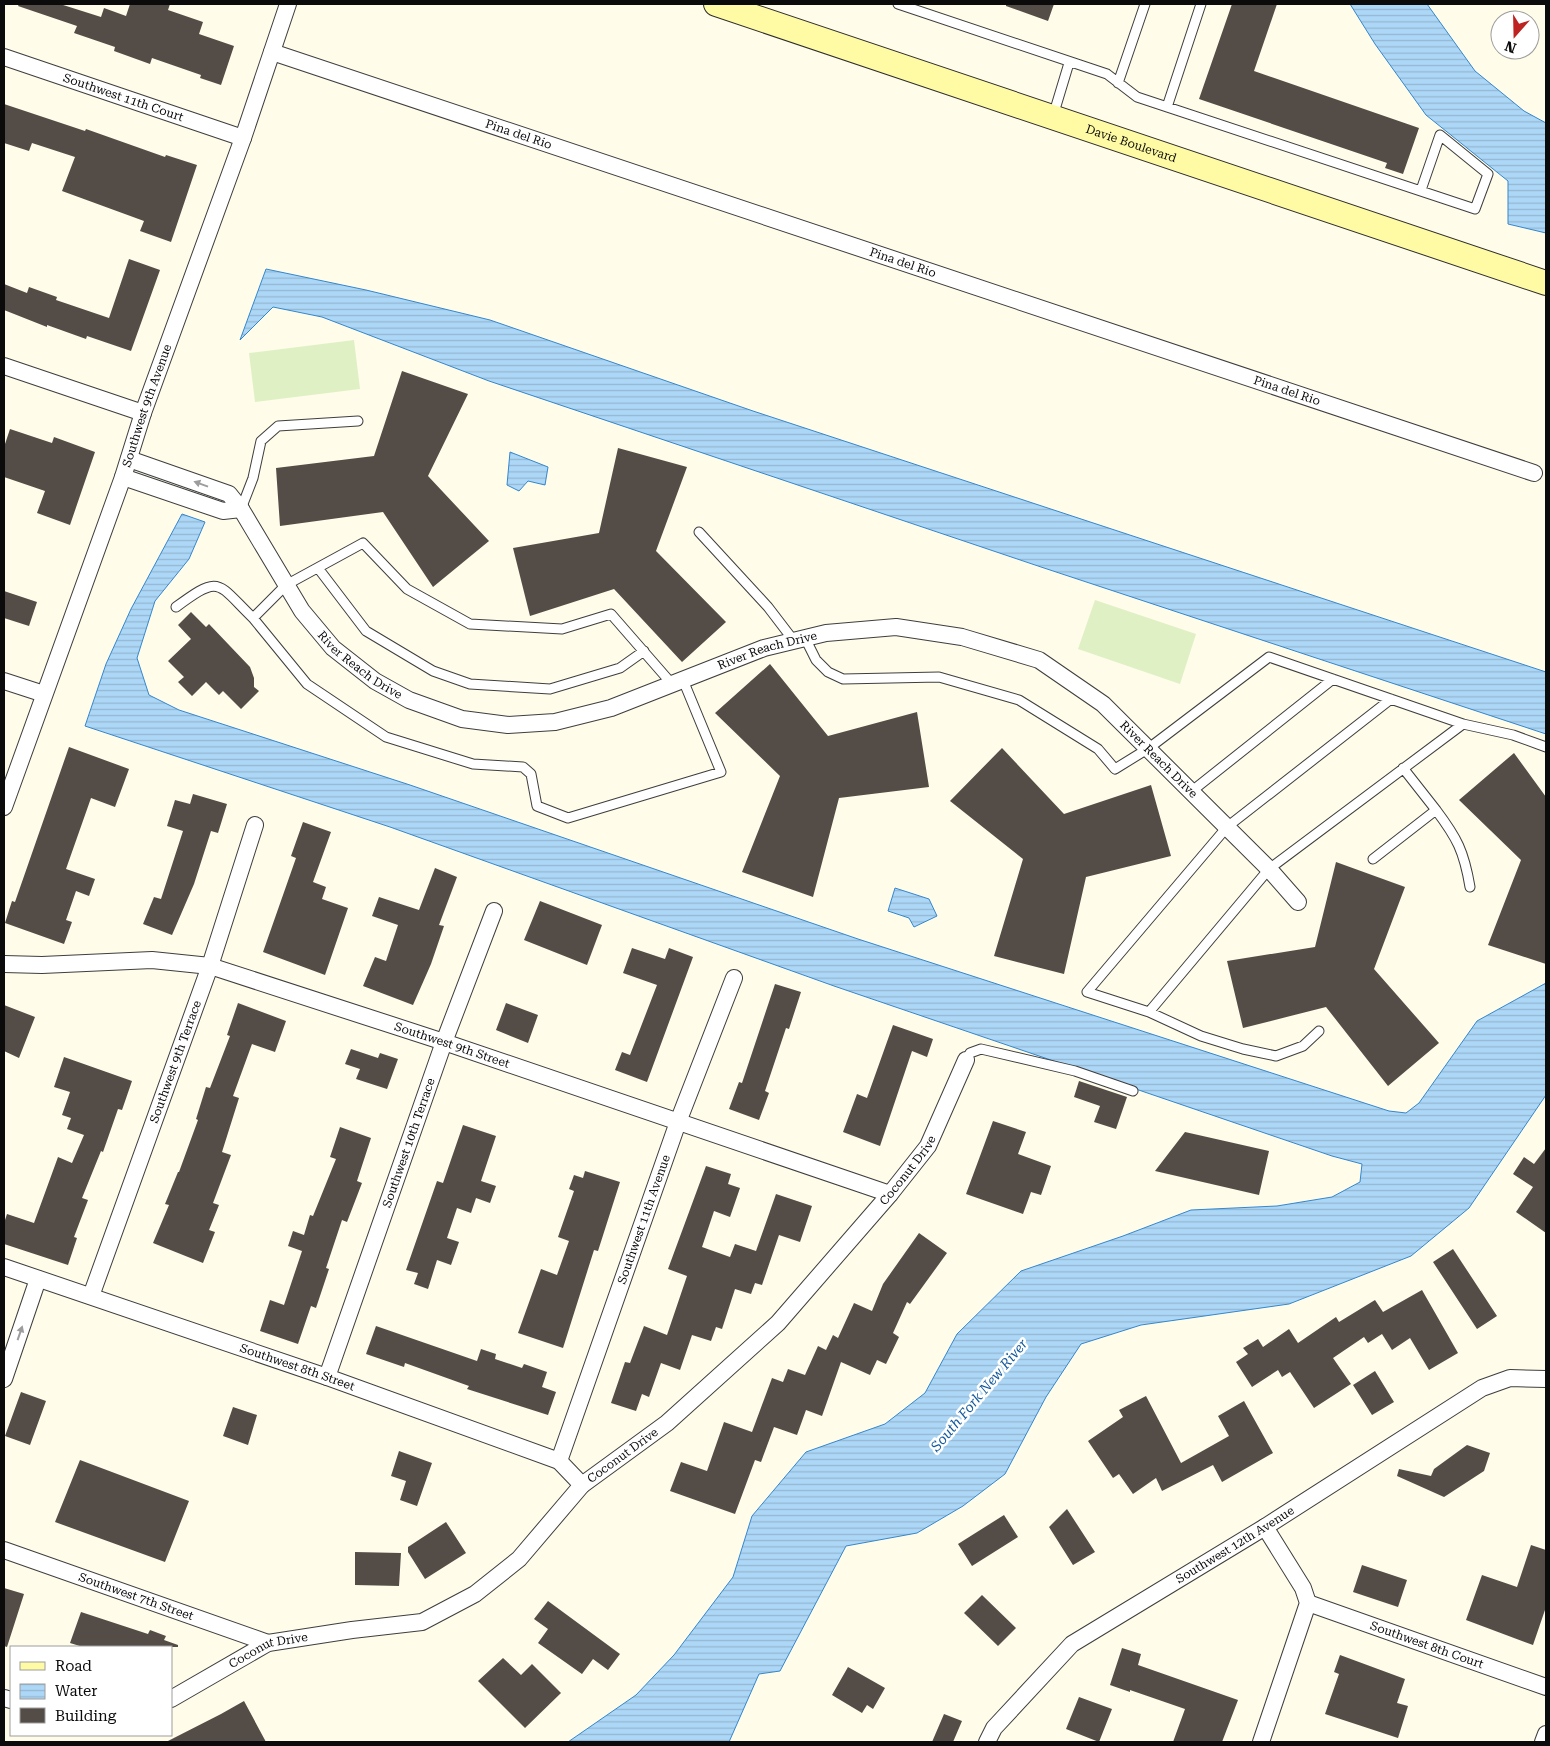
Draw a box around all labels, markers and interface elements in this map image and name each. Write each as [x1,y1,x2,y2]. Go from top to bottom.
north arrow [1490,10,1540,60]
text: N [1503,38,1518,57]
street label: Southwest 11th Court [61,71,186,124]
street label: Pina del Rio [484,117,554,152]
street label: Davie Boulevard [1084,122,1179,165]
street label: Pina del Rio [868,245,938,280]
street label: Southwest 9th Avenue [119,342,175,469]
street label: Pina del Rio [1252,373,1322,408]
one-way arrow [194,480,209,487]
street label: River Reach Drive [315,628,405,702]
street label: River Reach Drive [716,628,819,672]
street label: River Reach Drive [1117,718,1201,801]
street label: Southwest 9th Terrace [147,998,204,1125]
street label: Southwest 9th Street [393,1019,512,1071]
street label: Southwest 10th Terrace [380,1076,438,1209]
street label: Coconut Drive [877,1133,939,1208]
street label: Southwest 11th Avenue [615,1153,673,1286]
one-way arrow [16,1325,24,1340]
water label: South Fork New River [927,1336,1031,1455]
street label: Southwest 8th Street [238,1341,357,1394]
street label: Coconut Drive [584,1425,661,1486]
street label: Southwest 12th Avenue [1173,1503,1297,1586]
street label: Southwest 7th Street [77,1570,196,1623]
street label: Southwest 8th Court [1368,1618,1486,1672]
street label: Coconut Drive [226,1630,309,1671]
legend [10,1646,172,1736]
text: Road [55,1657,92,1675]
text: Water [55,1682,97,1700]
text: Building [55,1707,117,1725]

